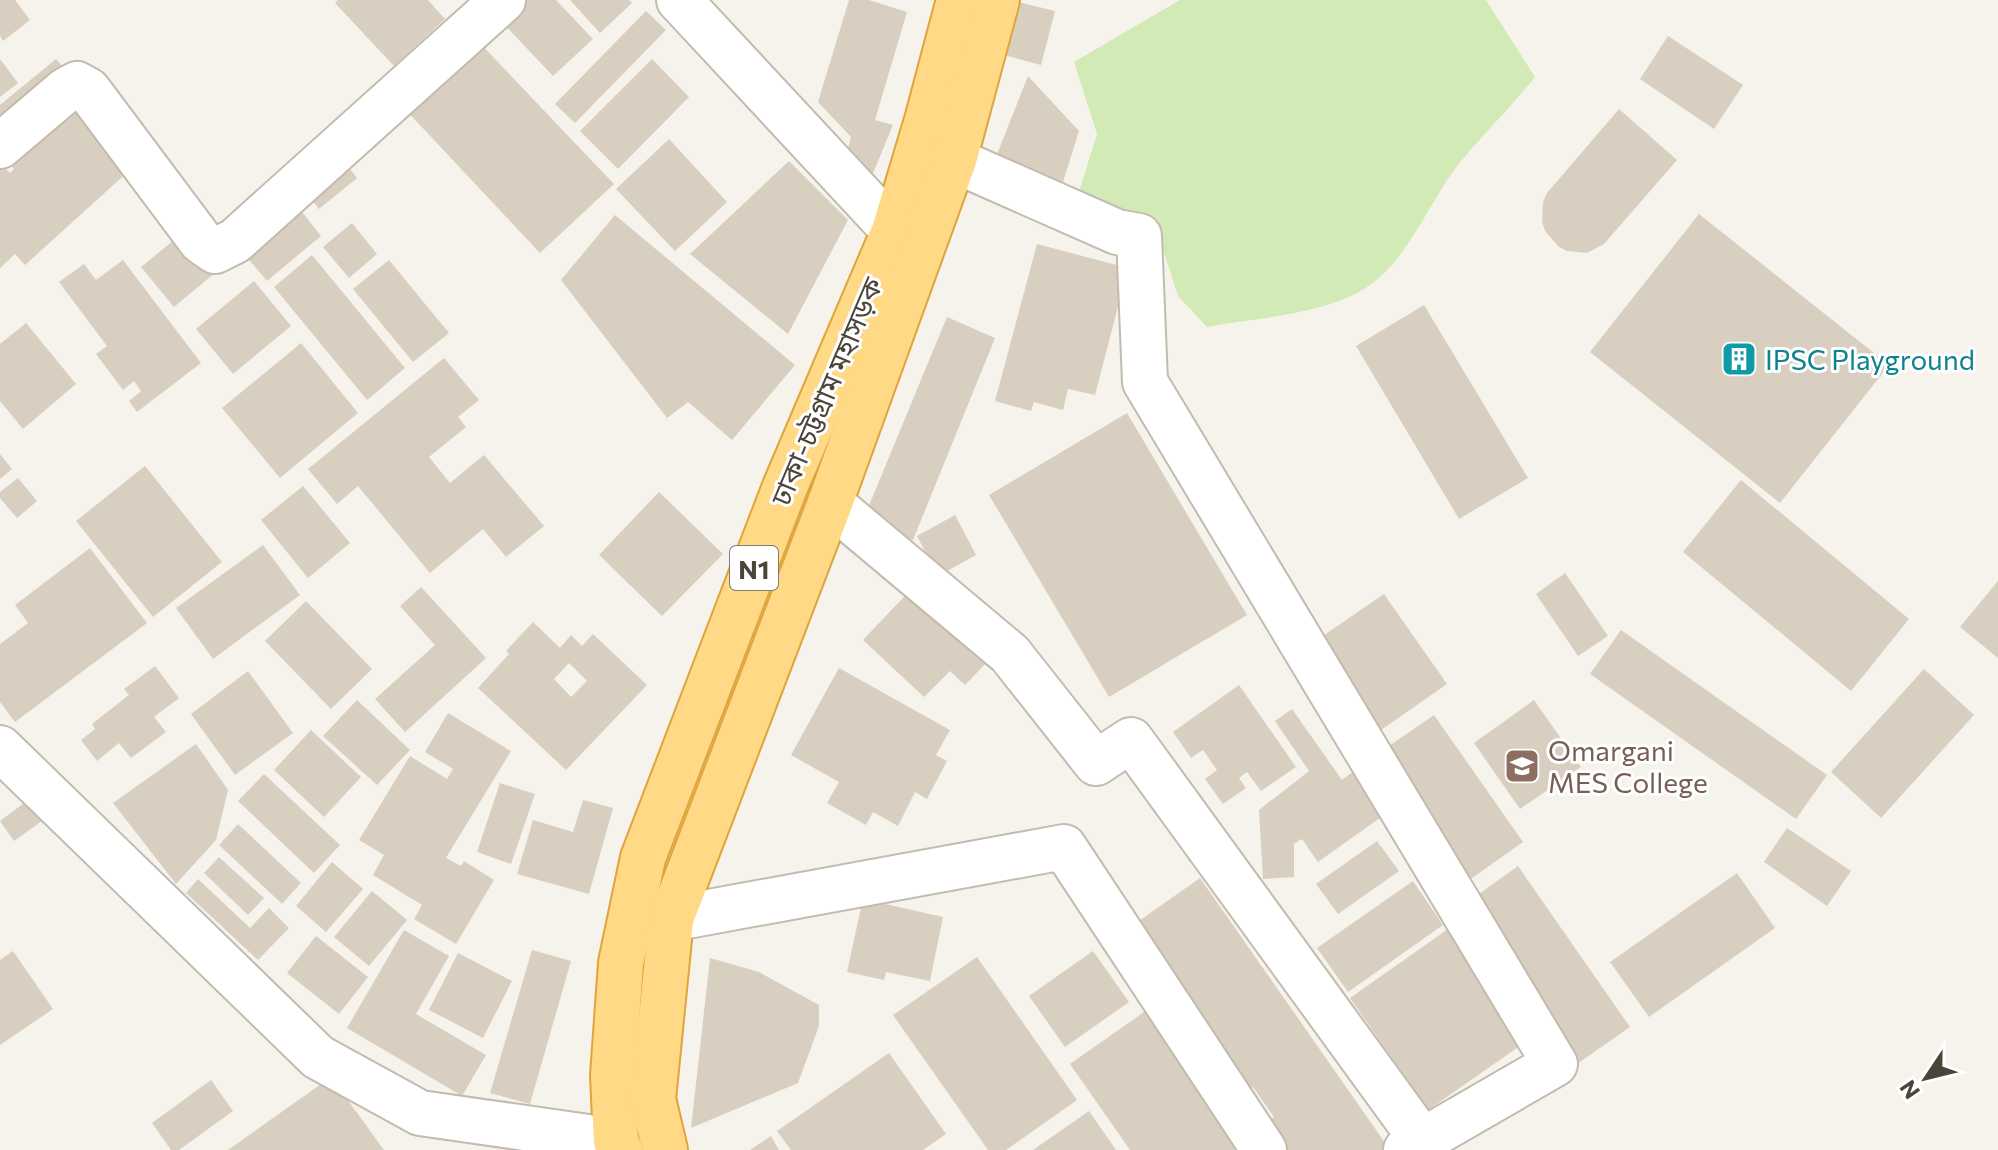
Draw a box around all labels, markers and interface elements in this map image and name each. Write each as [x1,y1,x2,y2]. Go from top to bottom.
street label: ঢাকা-চট্টগ্রাম মহাসড়ক [762,272,890,511]
building icon: IPSC Playground [1720,340,1758,378]
place label: IPSC Playground [1765,342,1975,376]
road number: N1 [730,546,778,590]
place label: Omargani MES College [1548,733,1708,799]
school or university icon: Omargani MES College [1503,747,1541,785]
north arrow [1886,1038,1966,1118]
text: N [1893,1075,1925,1104]

